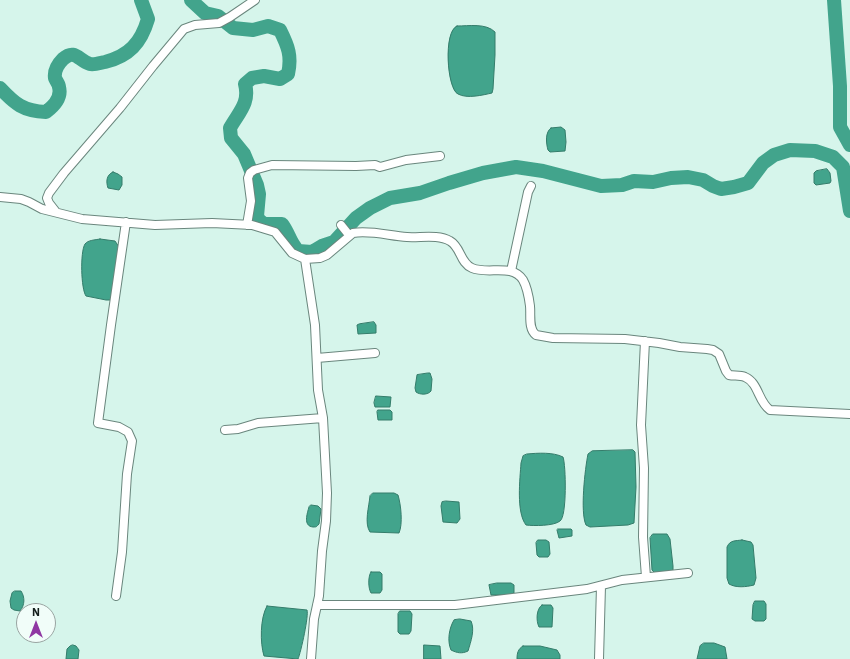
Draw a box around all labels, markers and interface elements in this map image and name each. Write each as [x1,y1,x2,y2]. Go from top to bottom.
north arrow [16,603,56,643]
text: N [32,605,40,619]

